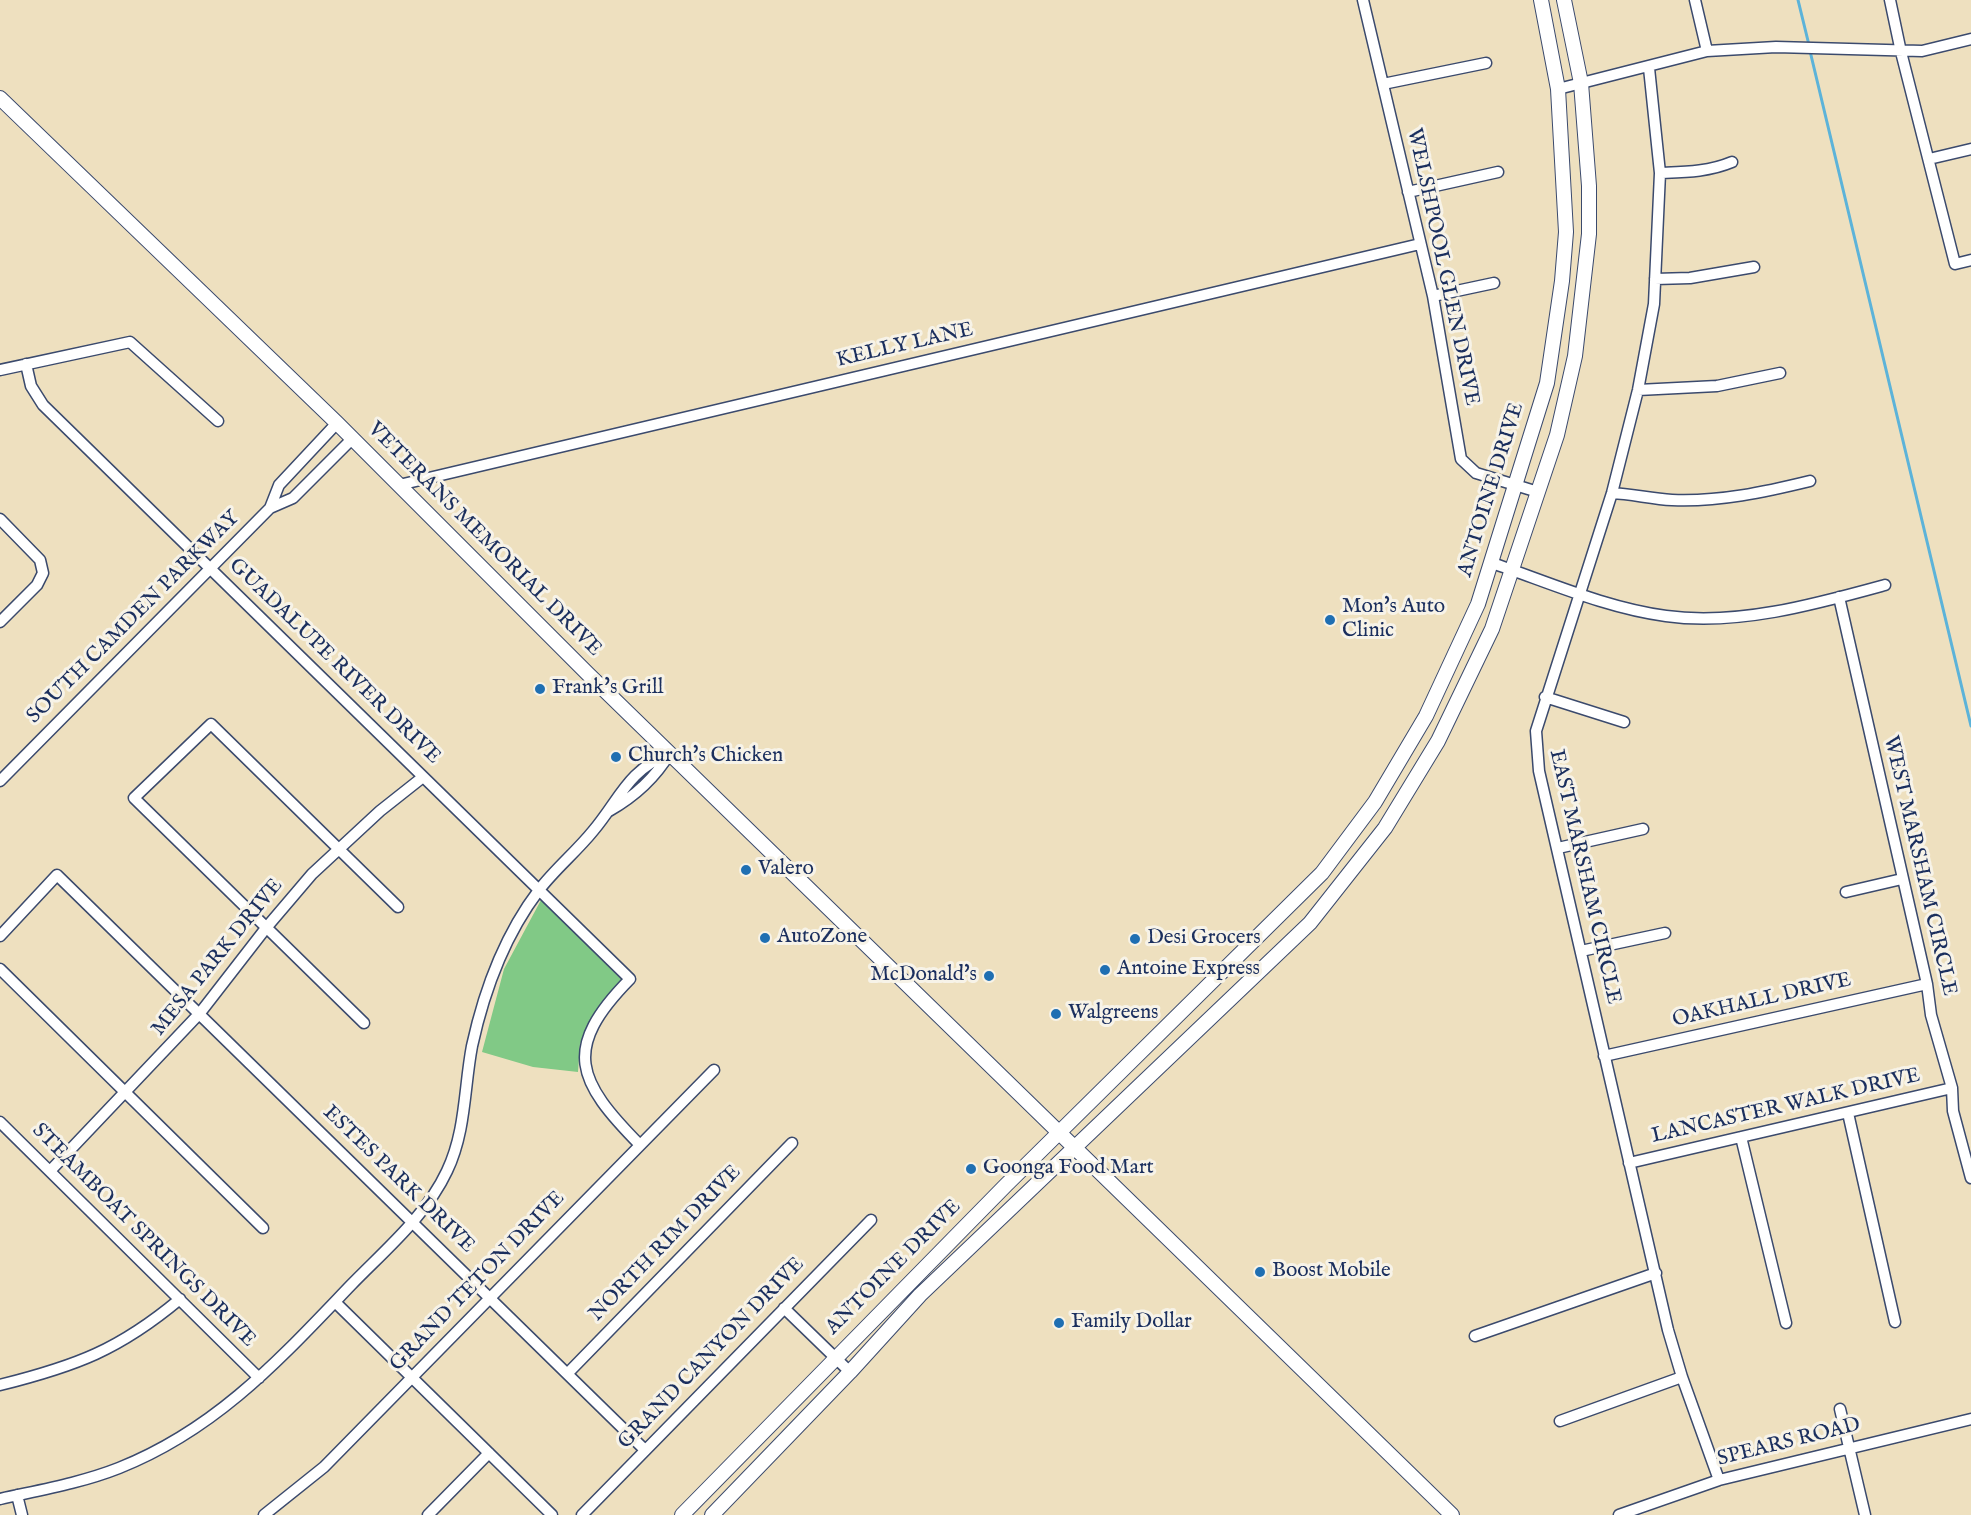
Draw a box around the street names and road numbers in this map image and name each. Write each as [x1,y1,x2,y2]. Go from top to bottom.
street label: WELSHPOOL GLEN DRIVE [1400,126,1484,408]
street label: KELLY LANE [834,318,976,374]
street label: ANTOINE DRIVE [1453,400,1531,580]
street label: VETERANS MEMORIAL DRIVE [362,418,606,662]
street label: SOUTH CAMDEN PARKWAY [22,506,246,730]
street label: GUADALUPE RIVER DRIVE [223,554,445,770]
street label: WEST MARSHAM CIRCLE [1877,733,1961,999]
street label: EAST MARSHAM CIRCLE [1542,747,1626,1007]
street label: MESA PARK DRIVE [147,874,289,1042]
street label: OAKHALL DRIVE [1670,968,1854,1034]
street label: LANCASTER WALK DRIVE [1649,1064,1923,1150]
street label: ESTES PARK DRIVE [317,1101,479,1259]
street label: STEAMBOAT SPRINGS DRIVE [26,1119,260,1353]
street label: NORTH RIM DRIVE [585,1161,747,1327]
street label: GRAND TETON DRIVE [385,1187,571,1377]
street label: ANTOINE DRIVE [821,1195,967,1341]
street label: GRAND CANYON DRIVE [614,1253,810,1455]
street label: SPEARS ROAD [1715,1413,1863,1473]

